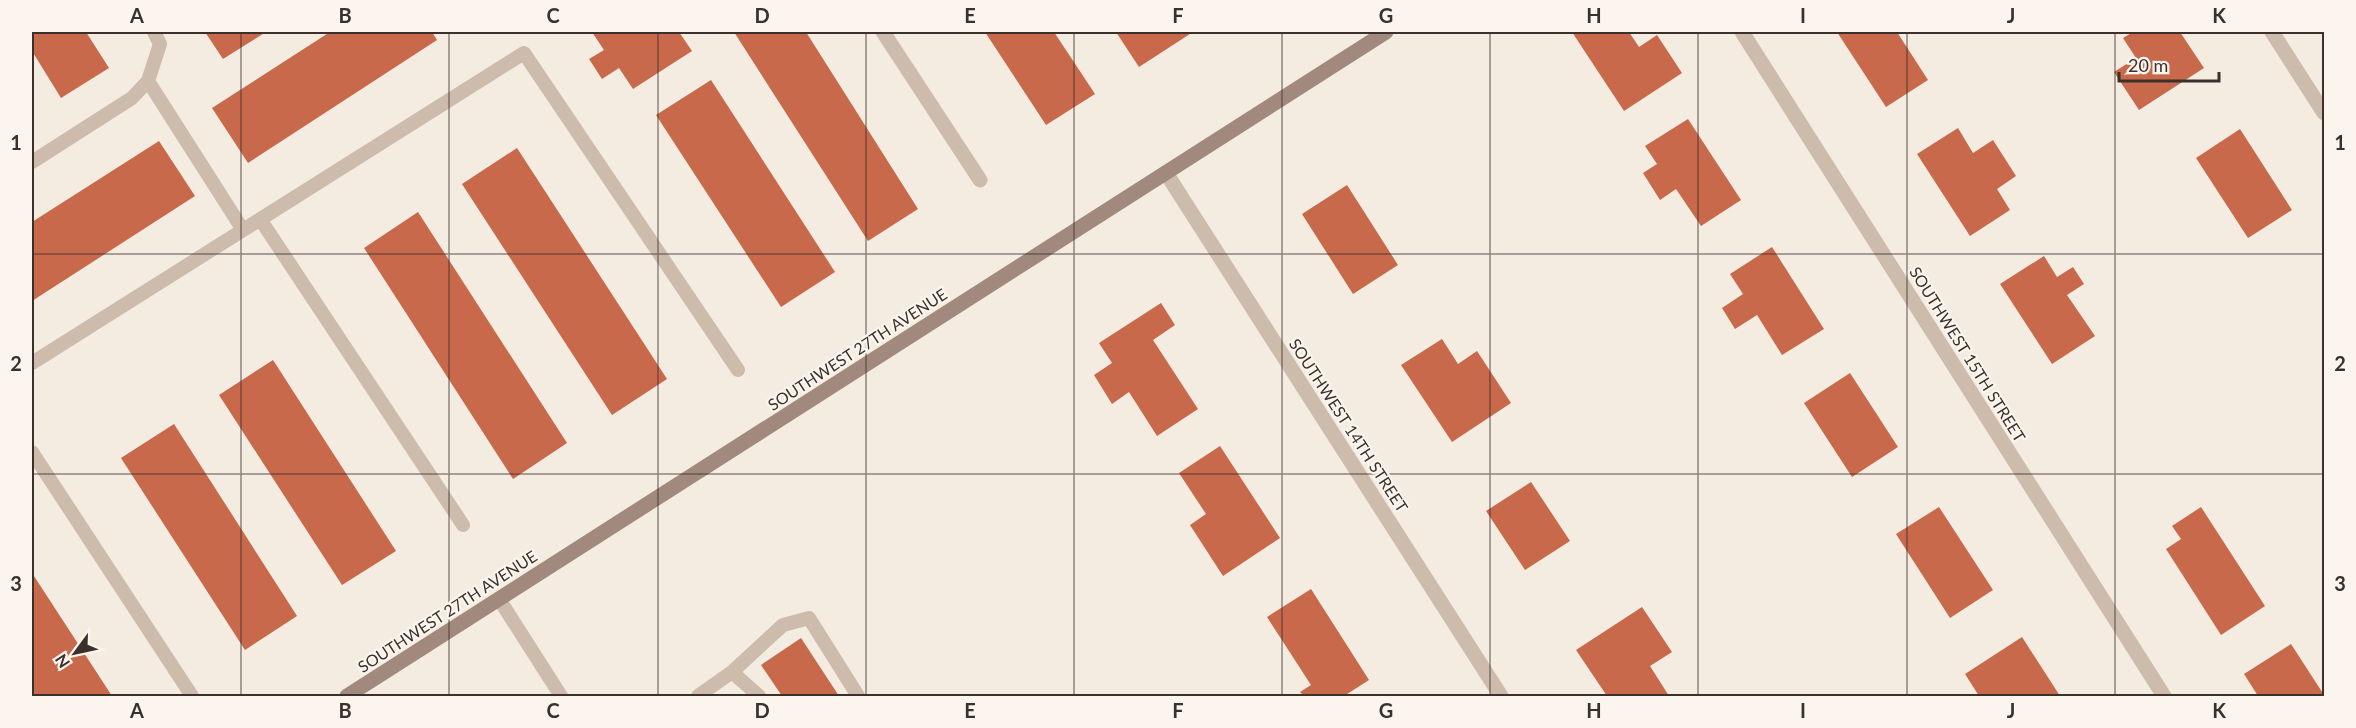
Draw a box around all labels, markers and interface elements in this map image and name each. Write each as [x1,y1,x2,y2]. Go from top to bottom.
text: A [129,3,144,27]
text: B [338,3,352,27]
text: C [546,3,560,27]
text: D [754,3,770,27]
text: E [964,3,976,27]
text: F [1172,3,1184,27]
text: G [1379,3,1393,27]
text: H [1586,3,1602,27]
text: I [1800,3,1806,27]
text: J [2007,3,2015,27]
text: K [2212,3,2226,27]
scale bar [2119,45,2220,83]
text: 20 m [2128,54,2168,76]
text: 1 [10,130,22,154]
text: 1 [2334,130,2346,154]
street label: SOUTHWEST 15TH STREET [1906,263,2030,446]
street label: SOUTHWEST 27TH AVENUE [764,284,950,414]
street label: SOUTHWEST 14TH STREET [1286,335,1413,516]
text: 2 [10,351,22,375]
text: 2 [2334,351,2346,375]
street label: SOUTHWEST 27TH AVENUE [354,546,540,676]
text: 3 [10,571,22,595]
text: 3 [2334,571,2346,595]
north arrow [45,623,105,683]
text: N [51,651,73,672]
text: A [129,698,144,722]
text: B [338,698,352,722]
text: C [546,698,560,722]
text: D [754,698,770,722]
text: E [964,698,976,722]
text: F [1172,698,1184,722]
text: G [1379,698,1393,722]
text: H [1586,698,1602,722]
text: I [1800,698,1806,722]
text: J [2007,698,2015,722]
text: K [2212,698,2226,722]

